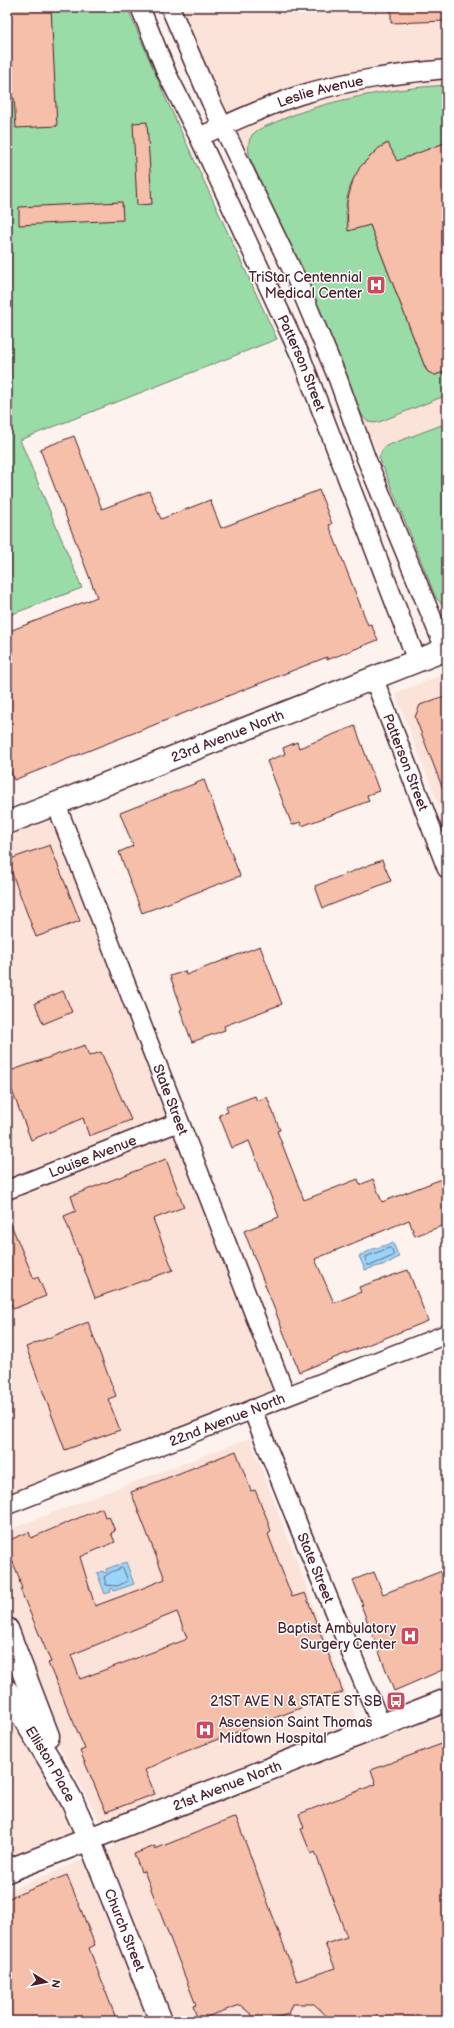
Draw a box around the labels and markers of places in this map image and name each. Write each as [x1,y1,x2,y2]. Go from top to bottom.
place label: TriStar Centennial Medical Center [248,269,363,302]
hospital icon: TriStar Centennial Medical Center [365,274,387,296]
place label: Baptist Ambulatory Surgery Center [277,1620,397,1653]
hospital icon: Baptist Ambulatory Surgery Center [399,1625,421,1647]
bus stop icon: 21ST AVE N & STATE ST SB [385,1690,407,1712]
place label: 21ST AVE N & STATE ST SB [210,1693,382,1710]
place label: Ascension Saint Thomas Midtown Hospital [219,1714,373,1747]
hospital icon: Ascension Saint Thomas Midtown Hospital [194,1719,216,1741]

